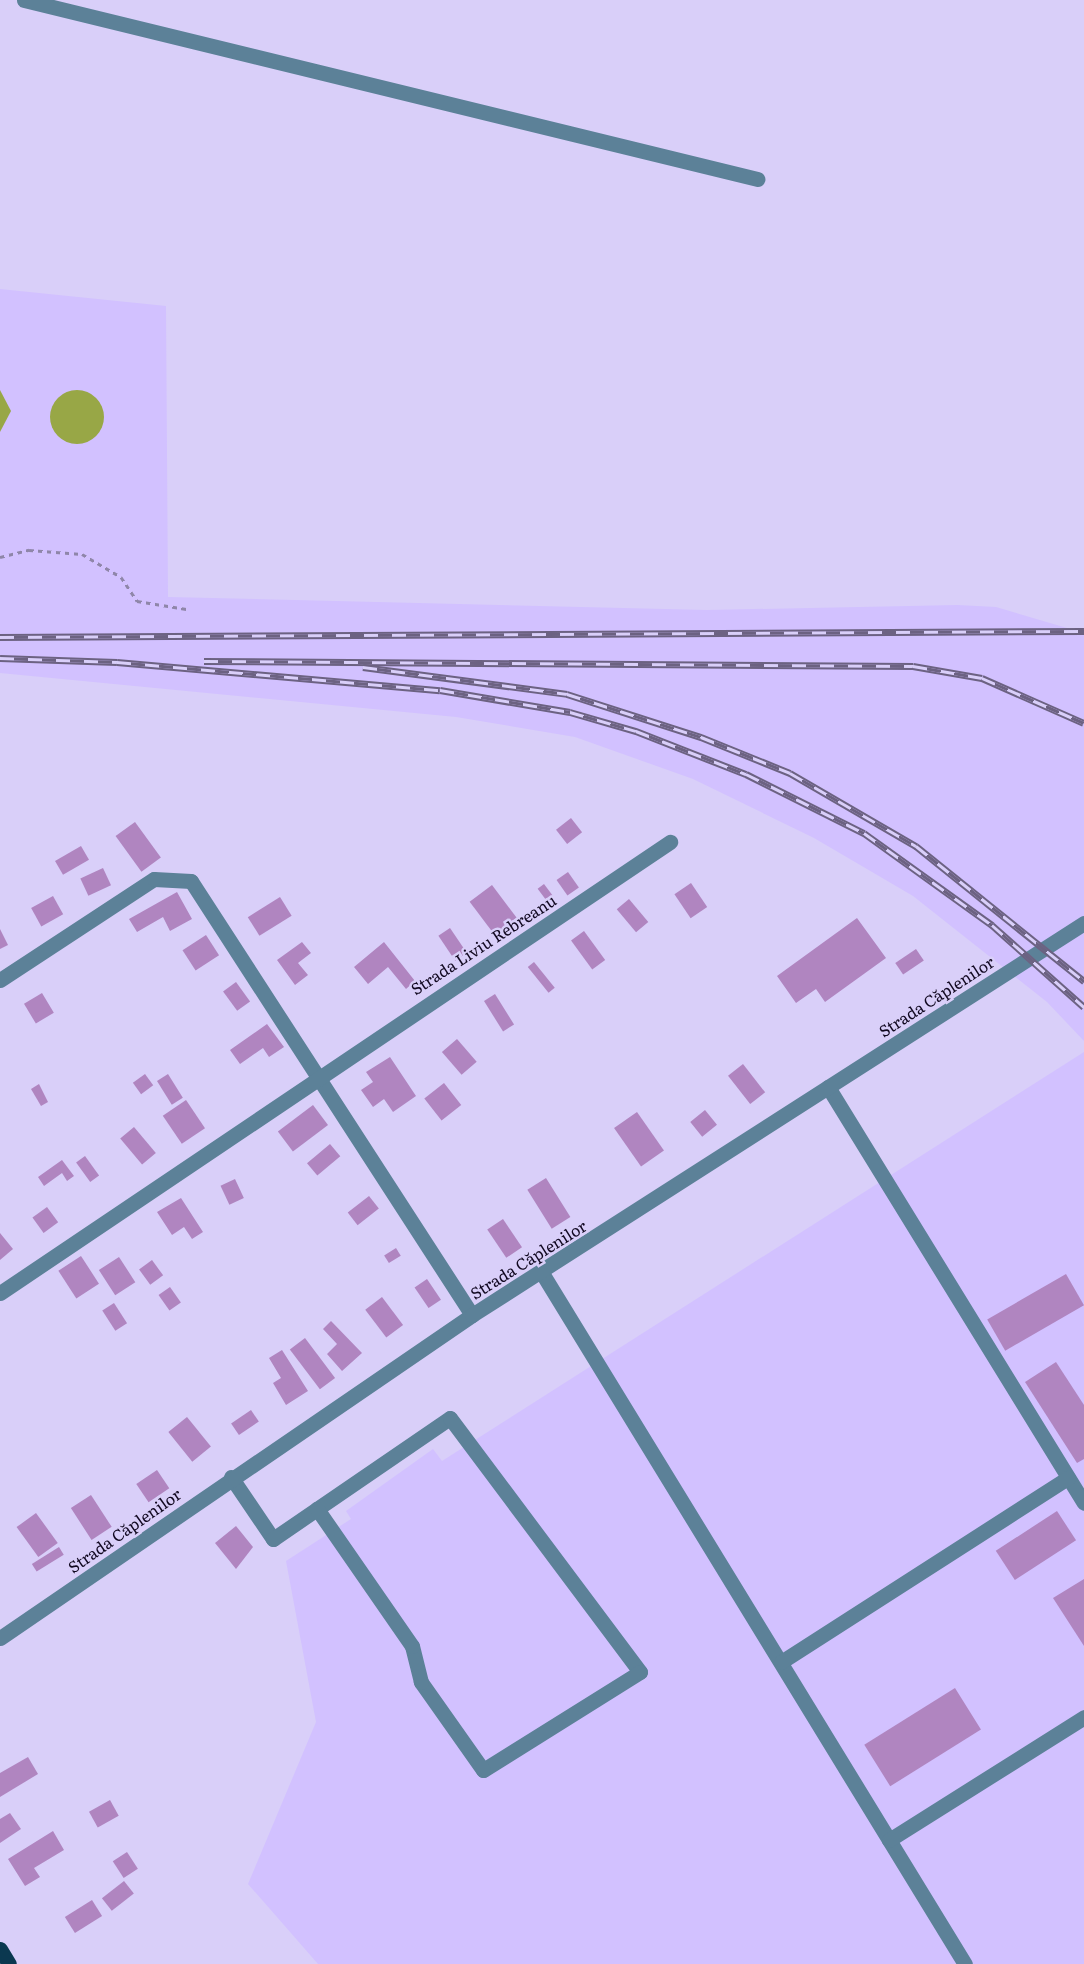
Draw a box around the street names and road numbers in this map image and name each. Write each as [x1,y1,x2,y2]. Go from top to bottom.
street label: Strada Liviu Rebreanu [407,890,559,998]
street label: Strada Căplenilor [875,952,997,1040]
street label: Strada Căplenilor [466,1215,590,1303]
street label: Strada Căplenilor [64,1484,184,1576]

